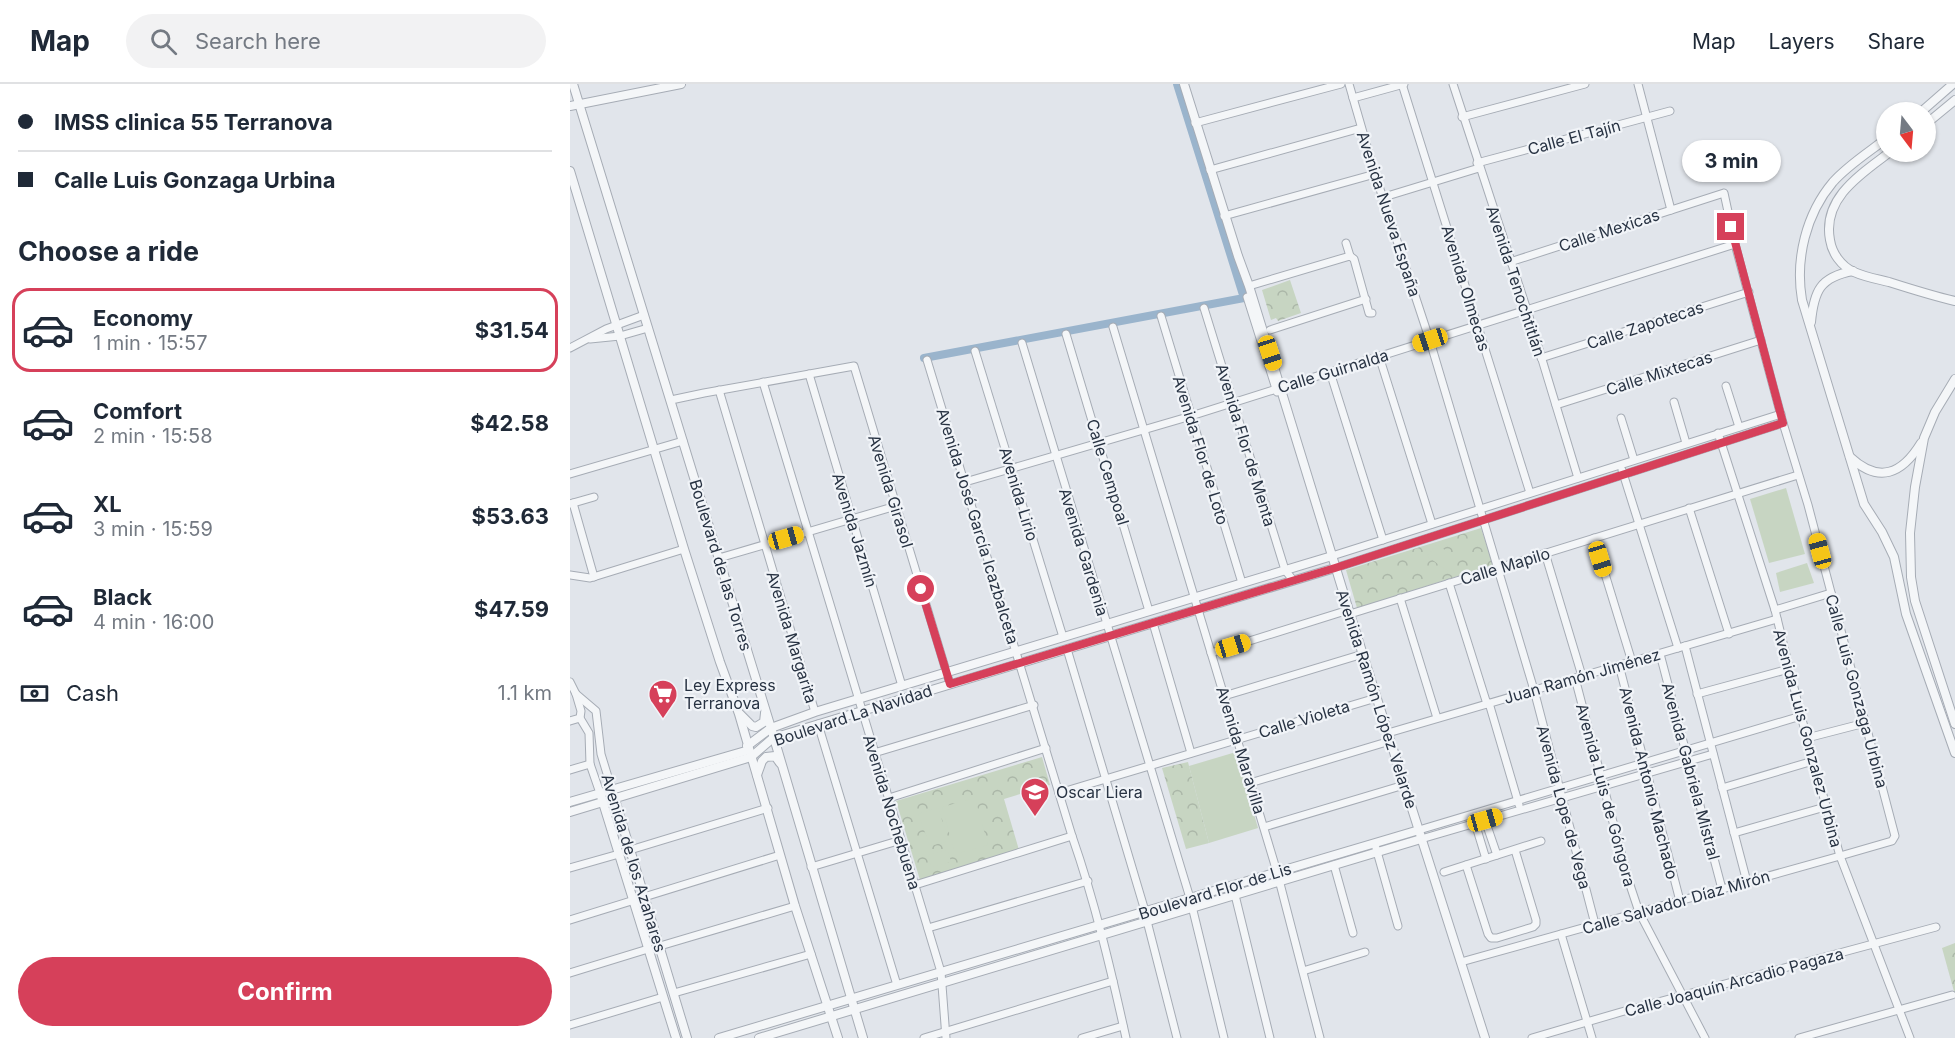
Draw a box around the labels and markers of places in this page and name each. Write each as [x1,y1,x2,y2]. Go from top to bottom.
place label: Ley Express Terranova [684,675,776,713]
supermarket icon: Ley Express Terranova [647,678,679,720]
school or university icon: Oscar Liera [1019,776,1051,818]
place label: Oscar Liera [1056,782,1143,802]

